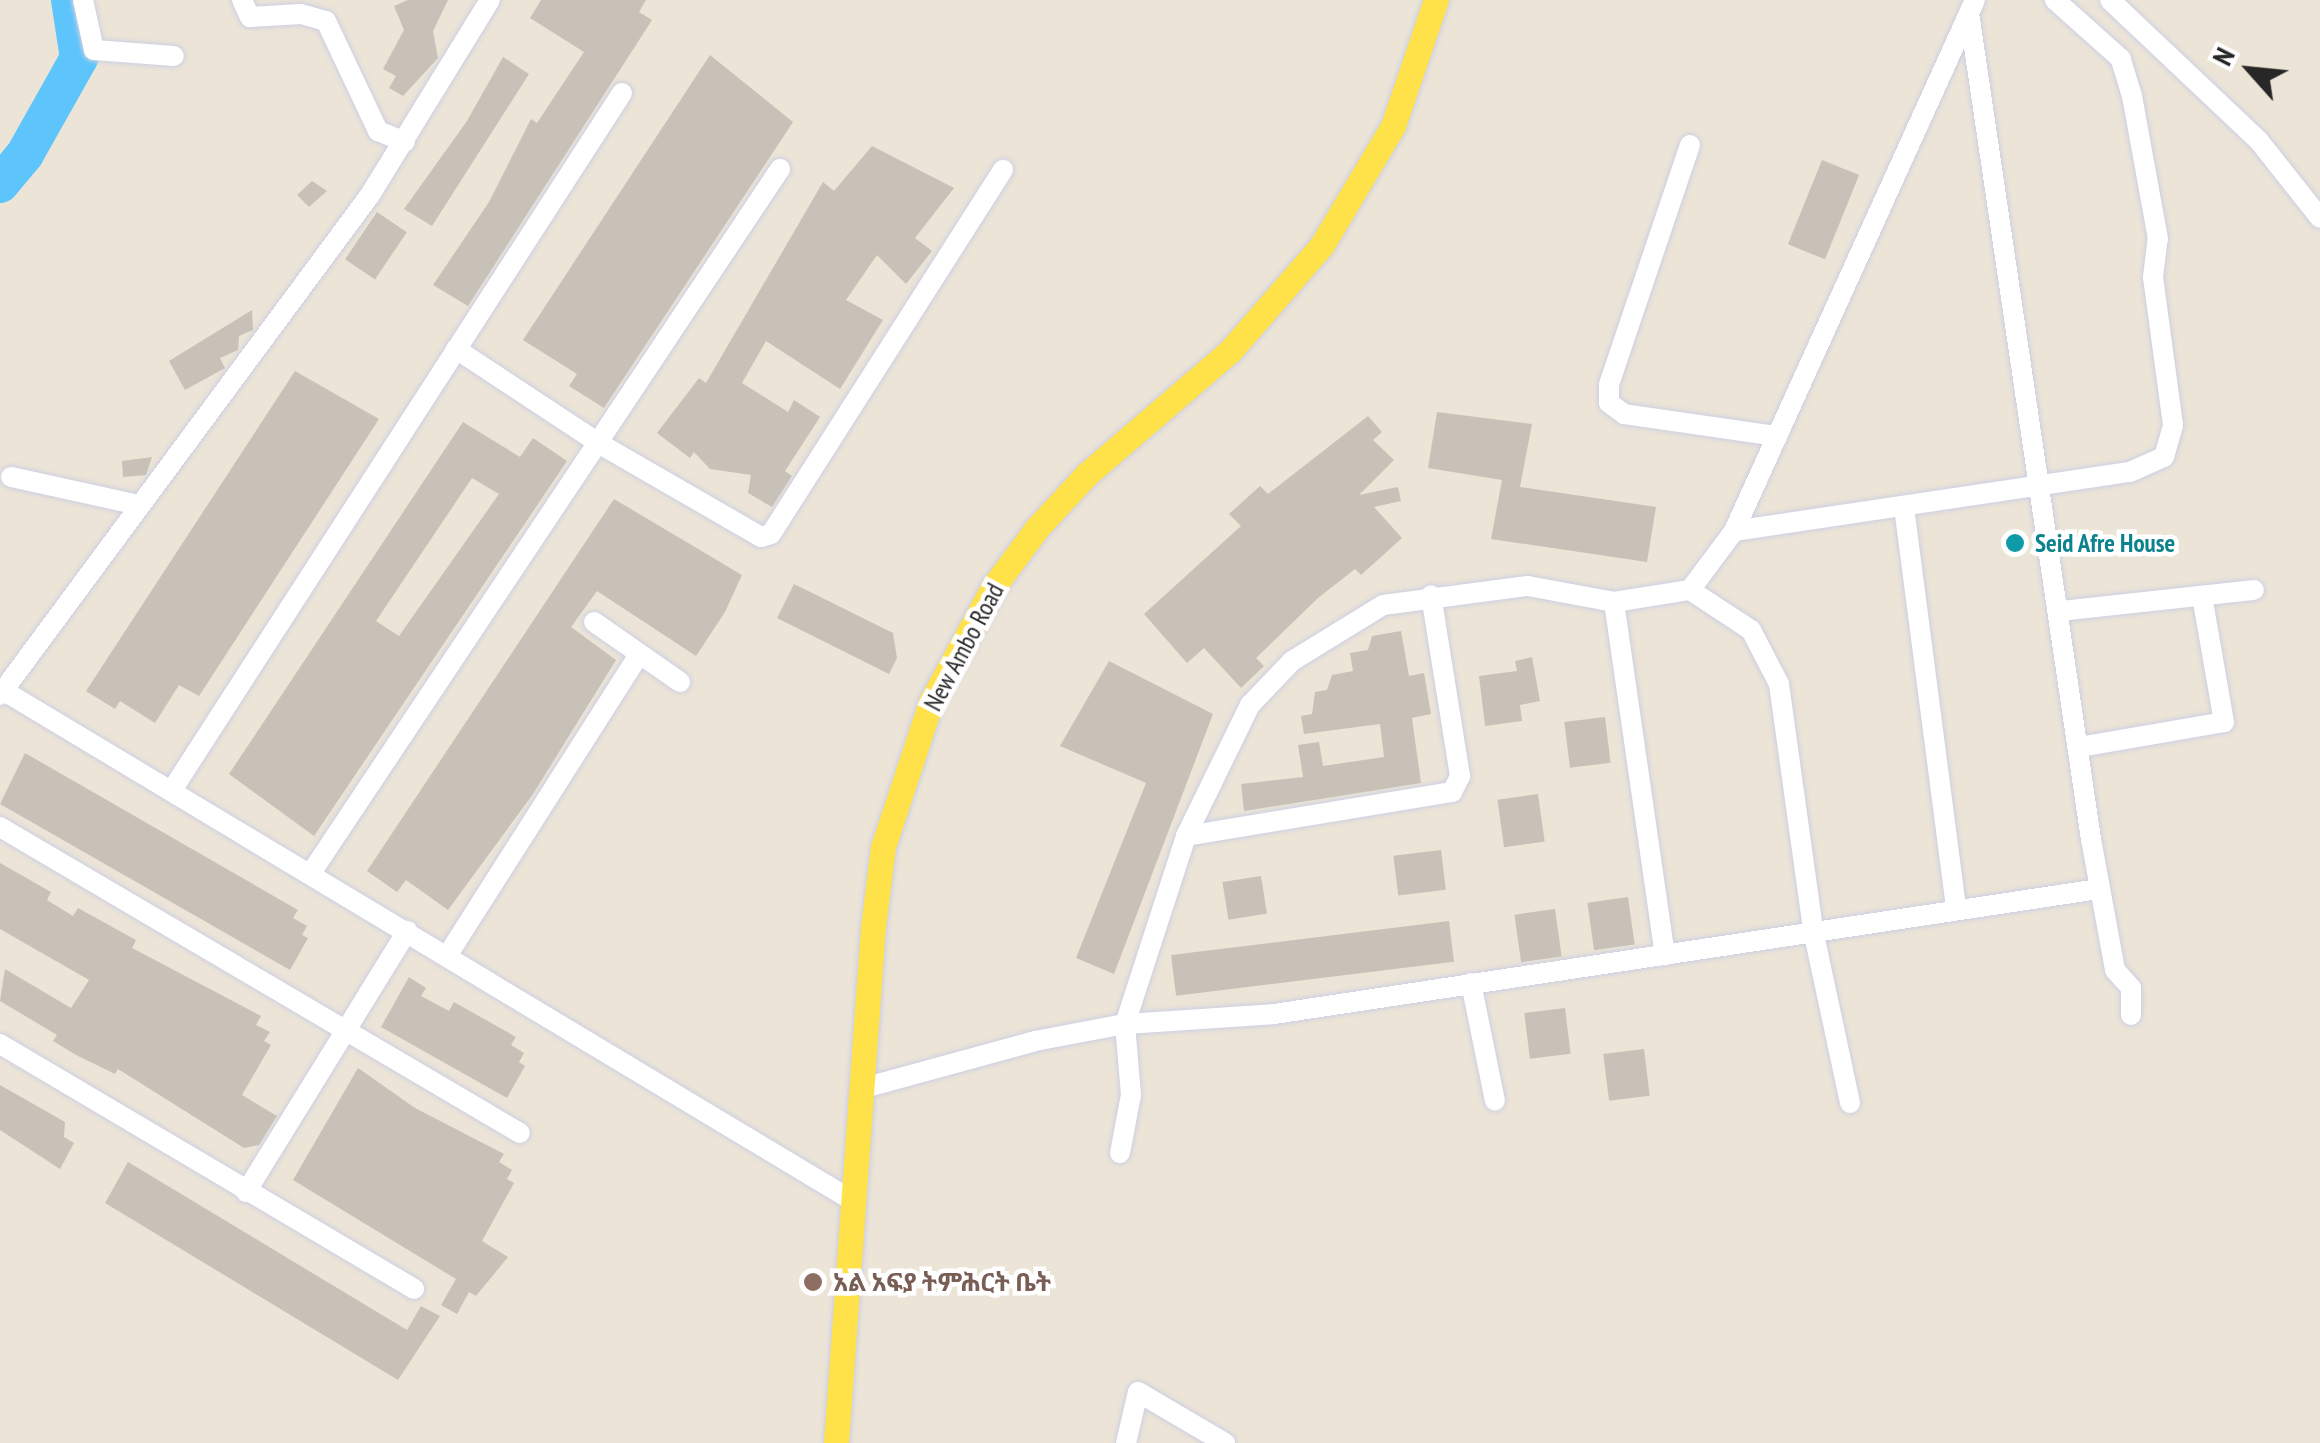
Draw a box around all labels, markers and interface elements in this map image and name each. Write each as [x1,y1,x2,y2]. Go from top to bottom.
north arrow [2200,20,2300,120]
text: N [2203,41,2243,71]
place label: Seid Afre House [2035,528,2176,558]
marker: Seid Afre House [2004,532,2026,554]
street label: New Ambo Road [918,578,1010,716]
place label: አል አፍያ ትምሕርት ቤት [833,1267,1051,1297]
marker: አል አፍያ ትምሕርት ቤት [802,1271,824,1293]

